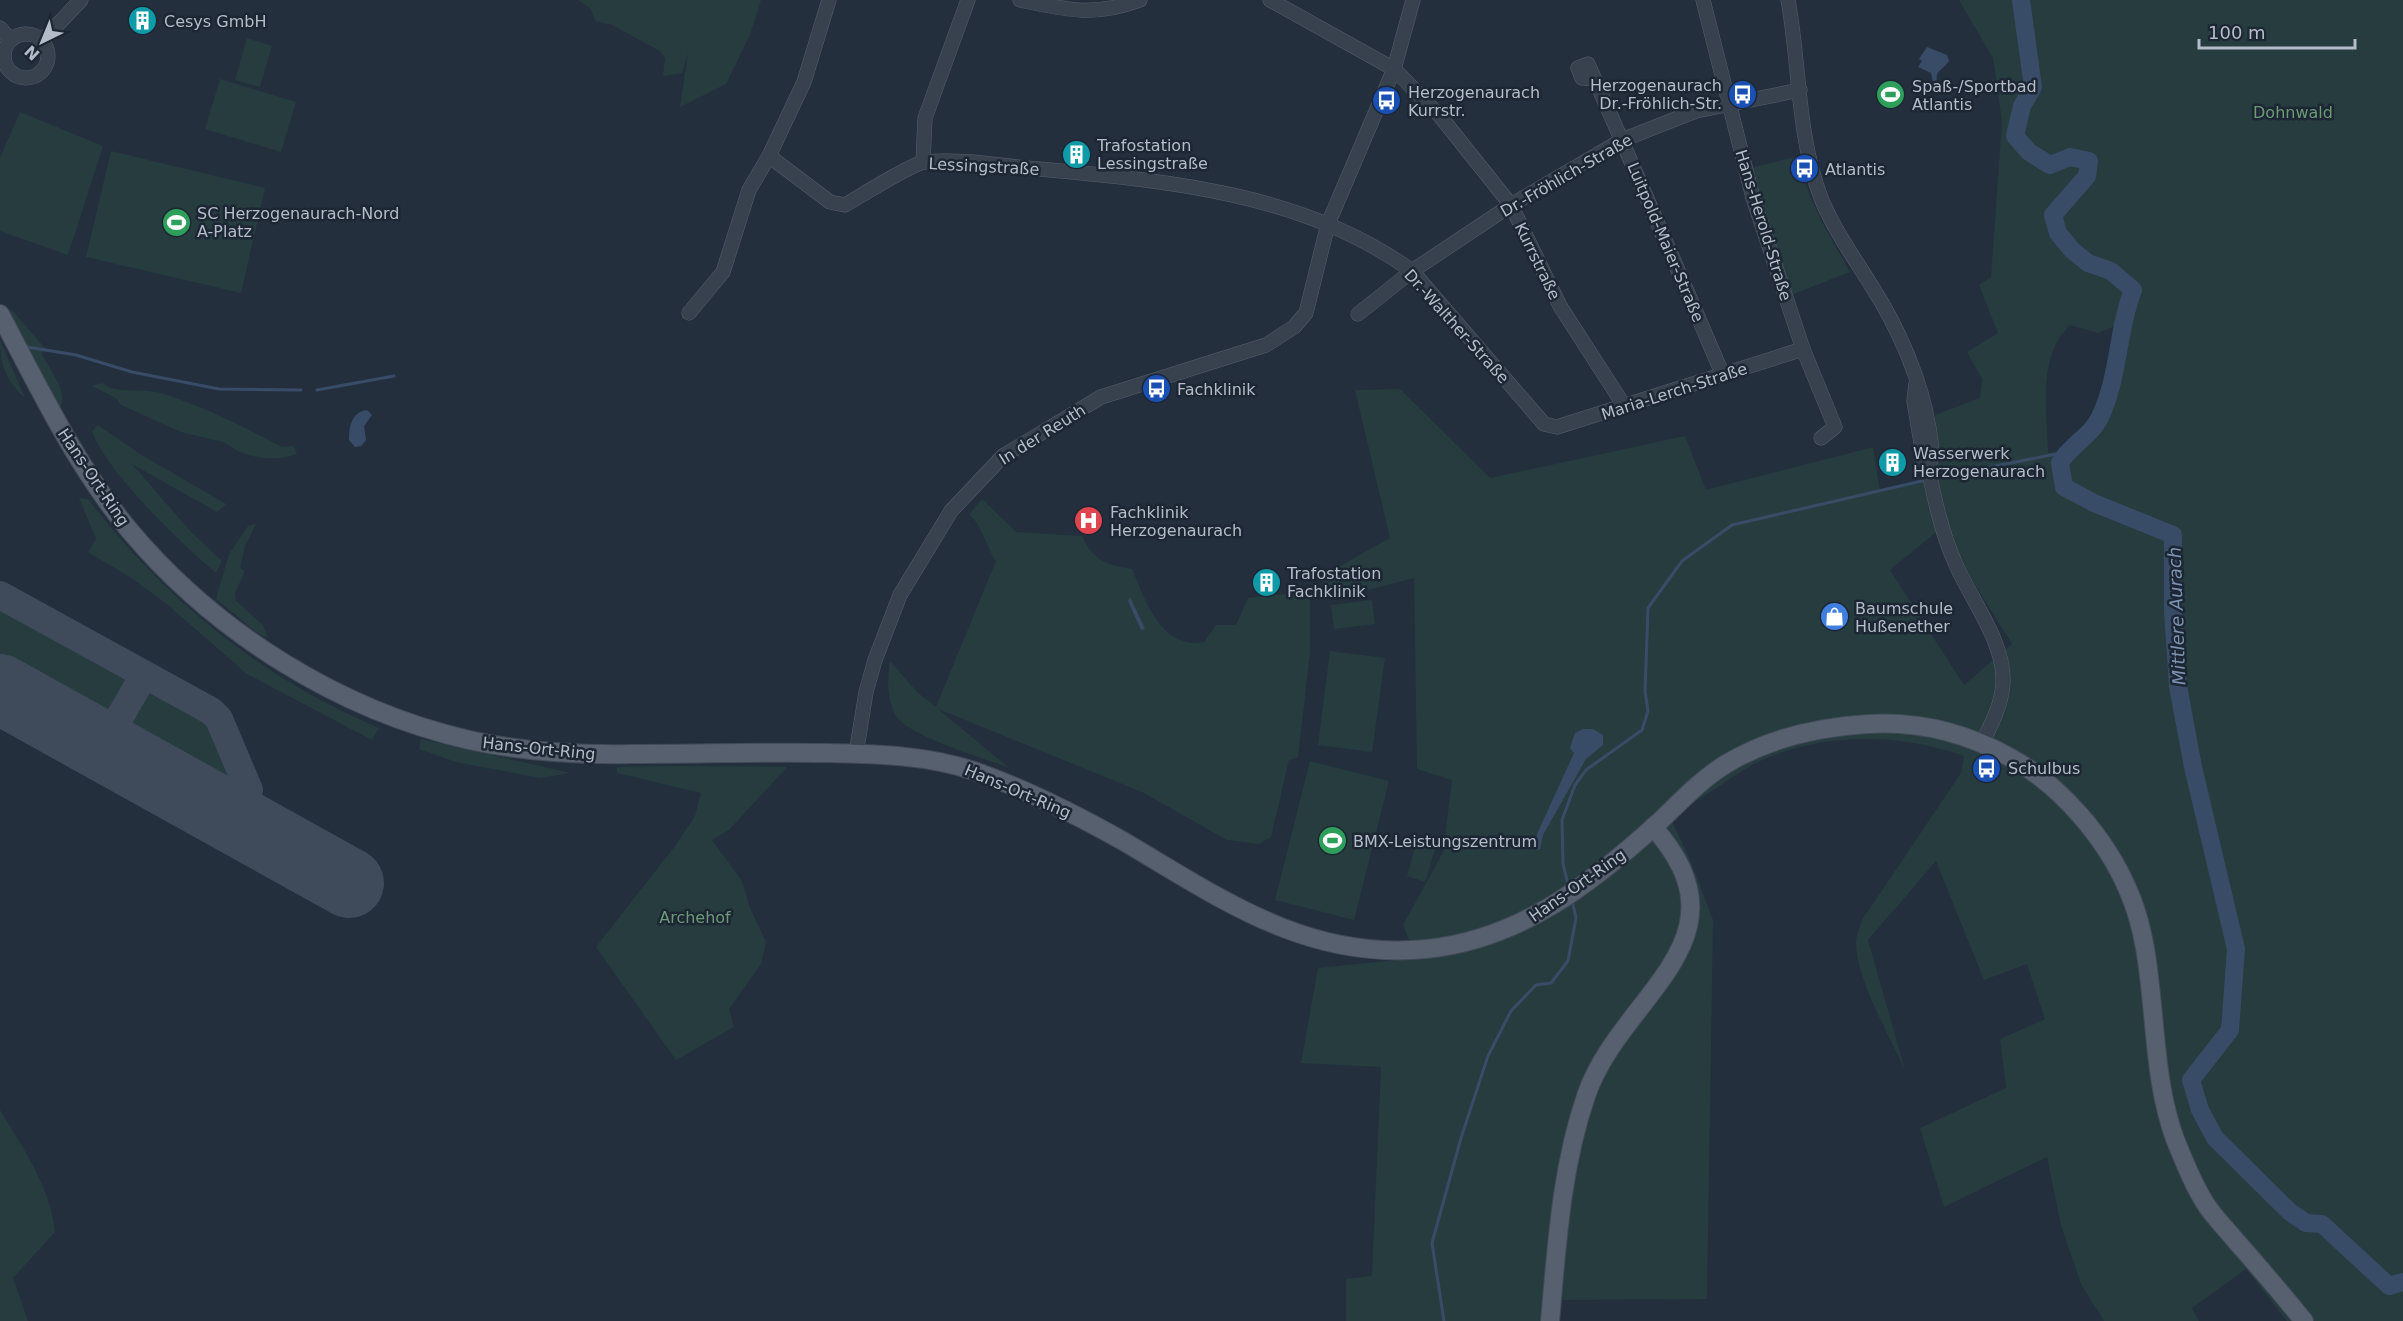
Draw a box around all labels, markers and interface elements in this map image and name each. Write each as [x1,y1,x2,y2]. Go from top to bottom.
building icon: Cesys GmbH [127,5,159,37]
north arrow [12,12,72,72]
place label: Cesys GmbH [164,12,266,31]
scale bar [2199,12,2355,50]
text: 100 m [2208,22,2266,43]
text: N [21,41,43,64]
place label: Herzogenaurach Dr.-Fröhlich-Str. [1590,76,1722,113]
place label: Spaß-/Sportbad Atlantis [1912,77,2037,114]
bus stop icon: Herzogenaurach Dr.-Fröhlich-Str. [1727,78,1759,110]
sports icon: Spaß-/Sportbad Atlantis [1875,79,1907,111]
place label: Herzogenaurach Kurrstr. [1408,83,1540,120]
bus stop icon: Herzogenaurach Kurrstr. [1371,85,1403,117]
park label: Dohnwald [2253,103,2333,122]
street label: Dr.-Fröhlich-Straße [1497,130,1635,221]
place label: Trafostation Lessingstraße [1096,136,1208,173]
building icon: Trafostation Lessingstraße [1060,138,1092,170]
street label: Hans-Herold-Straße [1731,147,1796,303]
bus stop icon: Atlantis [1788,153,1820,185]
street label: Lessingstraße [928,154,1040,179]
street label: Luitpold-Maier-Straße [1623,159,1708,325]
place label: Atlantis [1825,160,1885,179]
place label: SC Herzogenaurach-Nord A-Platz [197,204,399,241]
sports icon: SC Herzogenaurach-Nord A-Platz [160,206,192,238]
street label: Kurrstraße [1511,219,1564,303]
street label: Dr.-Walther-Straße [1400,265,1513,387]
street label: Maria-Lerch-Straße [1599,359,1750,424]
bus stop icon: Fachklinik [1140,373,1172,405]
place label: Fachklinik [1177,380,1256,399]
street label: In der Reuth [996,400,1089,469]
street label: Hans-Ort-Ring [54,425,133,530]
place label: Wasserwerk Herzogenaurach [1913,444,2045,481]
building icon: Wasserwerk Herzogenaurach [1876,446,1908,478]
place label: Fachklinik Herzogenaurach [1110,503,1242,540]
hospital icon: Fachklinik Herzogenaurach [1073,505,1105,537]
water label: Mittlere Aurach [2164,547,2189,686]
place label: Trafostation Fachklinik [1286,564,1381,601]
building icon: Trafostation Fachklinik [1250,566,1282,598]
place label: Baumschule Hußenether [1855,599,1953,636]
shop icon: Baumschule Hußenether [1818,601,1850,633]
street label: Hans-Ort-Ring [481,733,596,764]
bus stop icon: Schulbus [1971,752,2003,784]
place label: Schulbus [2008,759,2080,778]
street label: Hans-Ort-Ring [962,761,1074,822]
sports icon: BMX-Leistungszentrum [1316,825,1348,857]
place label: BMX-Leistungszentrum [1353,832,1537,851]
street label: Hans-Ort-Ring [1525,845,1629,926]
park label: Archehof [659,908,731,927]

